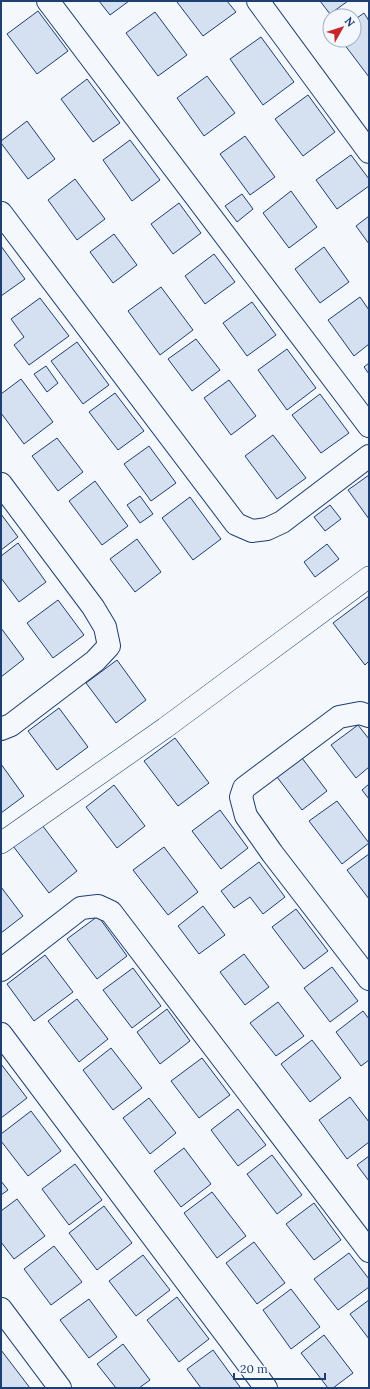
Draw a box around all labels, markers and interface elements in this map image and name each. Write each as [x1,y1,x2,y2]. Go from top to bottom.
north arrow [322,8,362,48]
text: N [342,14,358,30]
scale bar [234,1355,325,1381]
text: 20 m [240,1361,268,1376]

